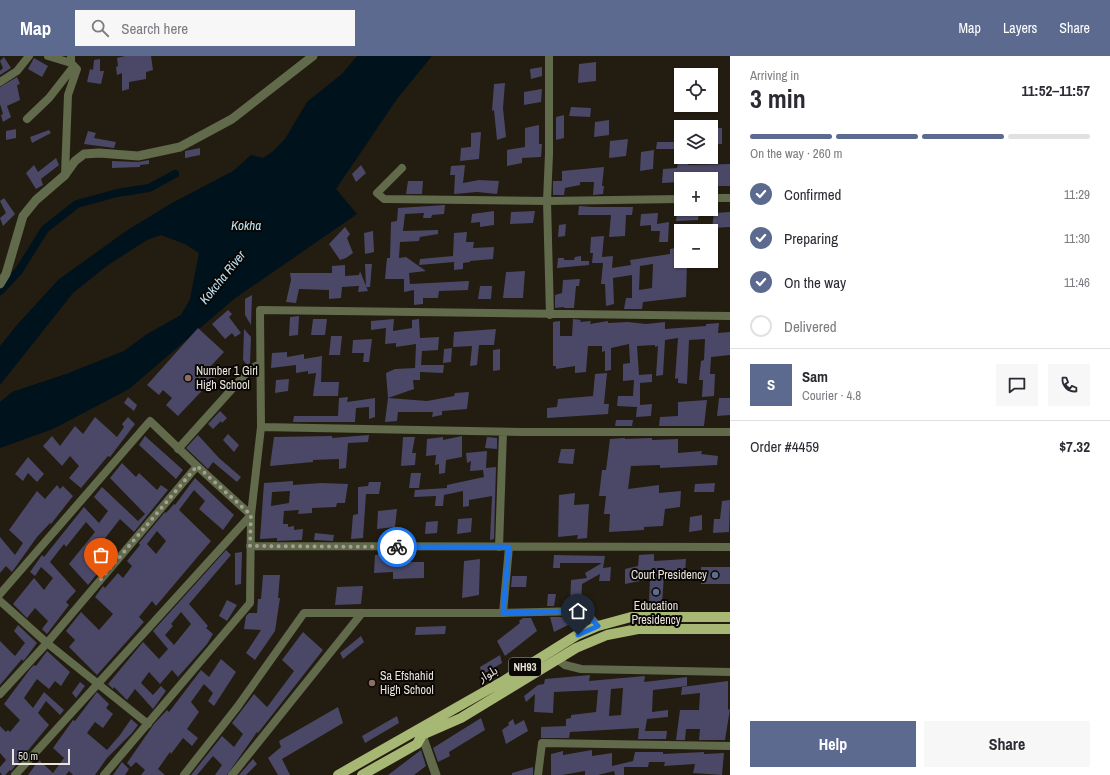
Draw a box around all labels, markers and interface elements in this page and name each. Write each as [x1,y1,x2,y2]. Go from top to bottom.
search box [75,10,355,46]
text: Map [20,15,51,41]
icon: search [89,17,111,39]
text: Search here [121,18,188,39]
text: Map [959,19,981,37]
text: Layers [1003,19,1037,37]
text: Share [1059,19,1090,37]
text: Arriving in [750,67,799,84]
map controls [674,68,718,268]
button: locate [674,68,718,112]
text: 11:52–11:57 [1022,80,1090,101]
text: 3 min [750,81,806,116]
button: layers [674,120,718,164]
text: On the way · 260 m [750,145,842,162]
button: + [674,172,718,216]
icon: check [750,183,772,205]
text: Confirmed [784,184,841,205]
text: 11:29 [1064,186,1090,203]
water label: Kokha [231,217,261,234]
button: − [674,224,718,268]
icon: check [750,227,772,249]
text: Preparing [784,228,838,249]
text: 11:30 [1064,230,1090,247]
water label: Kokcha River [196,247,249,308]
icon: check [750,271,772,293]
text: On the way [784,272,846,293]
text: 11:46 [1064,274,1090,291]
text: Delivered [784,316,837,337]
place label: Number 1 Girl High School [196,363,258,393]
button: chat [996,364,1038,406]
button: phone [1048,364,1090,406]
text: Sam [802,366,828,387]
marker: Number 1 Girl High School [183,373,193,383]
text: S [767,374,775,395]
text: Courier · 4.8 [802,387,861,404]
text: Order #4459 [750,436,819,457]
text: $7.32 [1059,436,1090,457]
courier [377,527,417,567]
icon: bike [386,536,408,558]
pin [84,538,118,579]
icon: bag [90,544,112,566]
place label: Court Presidency [631,567,707,583]
marker: Court Presidency [710,570,720,580]
marker: Education Presidency [651,587,661,597]
pin [561,594,595,635]
place label: Education Presidency [631,598,681,628]
icon: home [567,600,589,622]
road number: NH93 [509,658,541,676]
street label: بلوار [475,662,501,686]
place label: Sa Efshahid High School [380,668,434,698]
marker: Sa Efshahid High School [367,678,377,688]
button: Help [750,721,916,767]
button: Share [924,721,1090,767]
scale bar [12,747,70,766]
text: 50 m [18,749,38,763]

